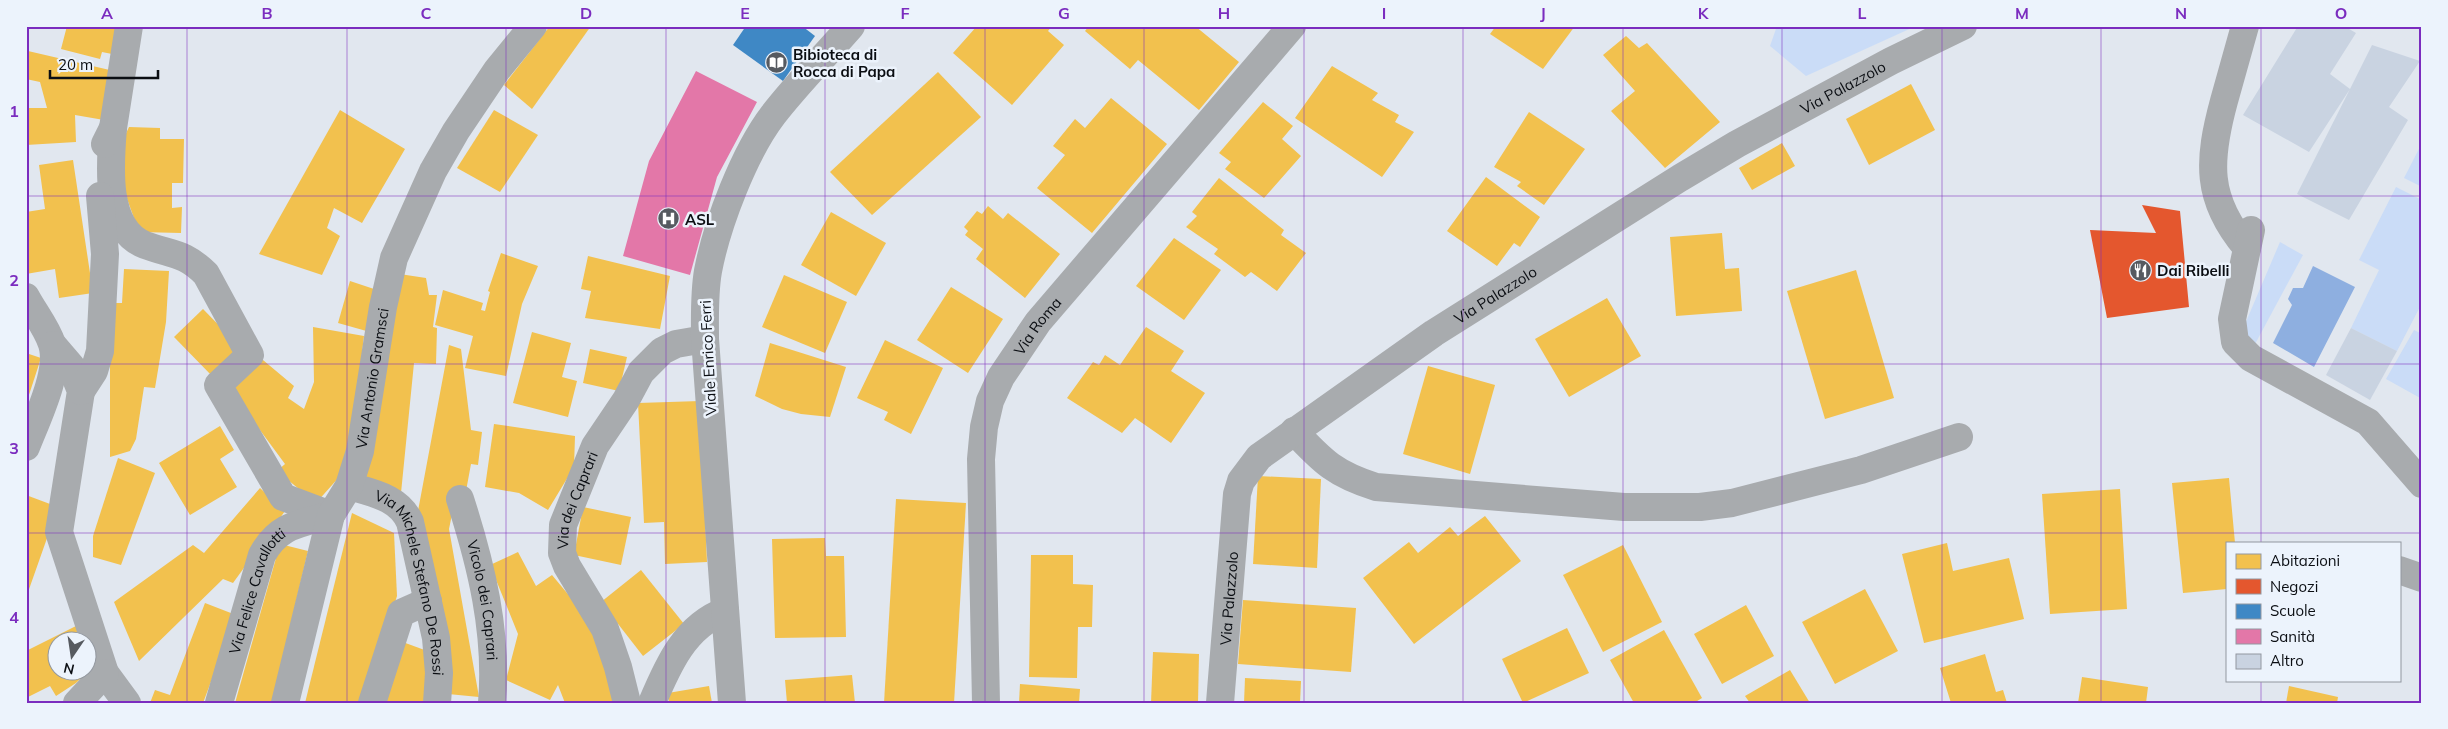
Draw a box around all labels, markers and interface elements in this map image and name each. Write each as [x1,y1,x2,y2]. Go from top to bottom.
text: A [101,3,113,23]
text: B [261,3,273,23]
text: C [421,3,432,23]
text: D [580,3,592,23]
text: E [740,3,750,23]
text: F [900,3,910,23]
text: G [1058,3,1070,23]
text: H [1218,3,1230,23]
text: I [1382,3,1386,23]
text: J [1540,3,1546,23]
text: K [1698,3,1710,23]
text: L [1858,3,1867,23]
text: M [2015,3,2029,23]
text: N [2175,3,2187,23]
text: O [2335,3,2347,23]
place label: Bibioteca di Rocca di Papa [793,45,895,81]
scale bar [50,48,158,80]
library icon: Bibioteca di Rocca di Papa [765,51,789,75]
text: 20 m [58,55,93,74]
street label: Via Palazzolo [1797,56,1889,118]
text: 1 [9,101,19,121]
hospital icon: ASL [657,207,681,231]
place label: ASL [685,210,715,229]
restaurant icon: Dai Ribelli [2129,258,2153,282]
street label: Via Palazzolo [1450,261,1540,328]
place label: Dai Ribelli [2157,261,2229,280]
text: 2 [9,270,19,290]
street label: Via Roma [1009,293,1065,358]
street label: Viale Enrico Ferri [695,300,721,416]
street label: Via Antonio Gramsci [351,306,392,450]
text: 3 [9,438,19,458]
street label: Via dei Caprari [553,448,601,550]
street label: Via Michele Stefano De Rossi [372,485,449,676]
street label: Via Felice Cavallotti [224,523,289,656]
street label: Vicolo dei Caprari [463,538,502,661]
legend [2226,542,2400,682]
street label: Via Palazzolo [1215,551,1242,646]
text: Abitazioni [2270,551,2340,570]
text: Negozi [2270,577,2318,596]
text: Scuole [2270,601,2316,620]
text: 4 [9,607,19,627]
text: Sanità [2270,627,2315,646]
north arrow [48,632,98,682]
text: Altro [2270,651,2304,670]
text: N [62,659,76,679]

